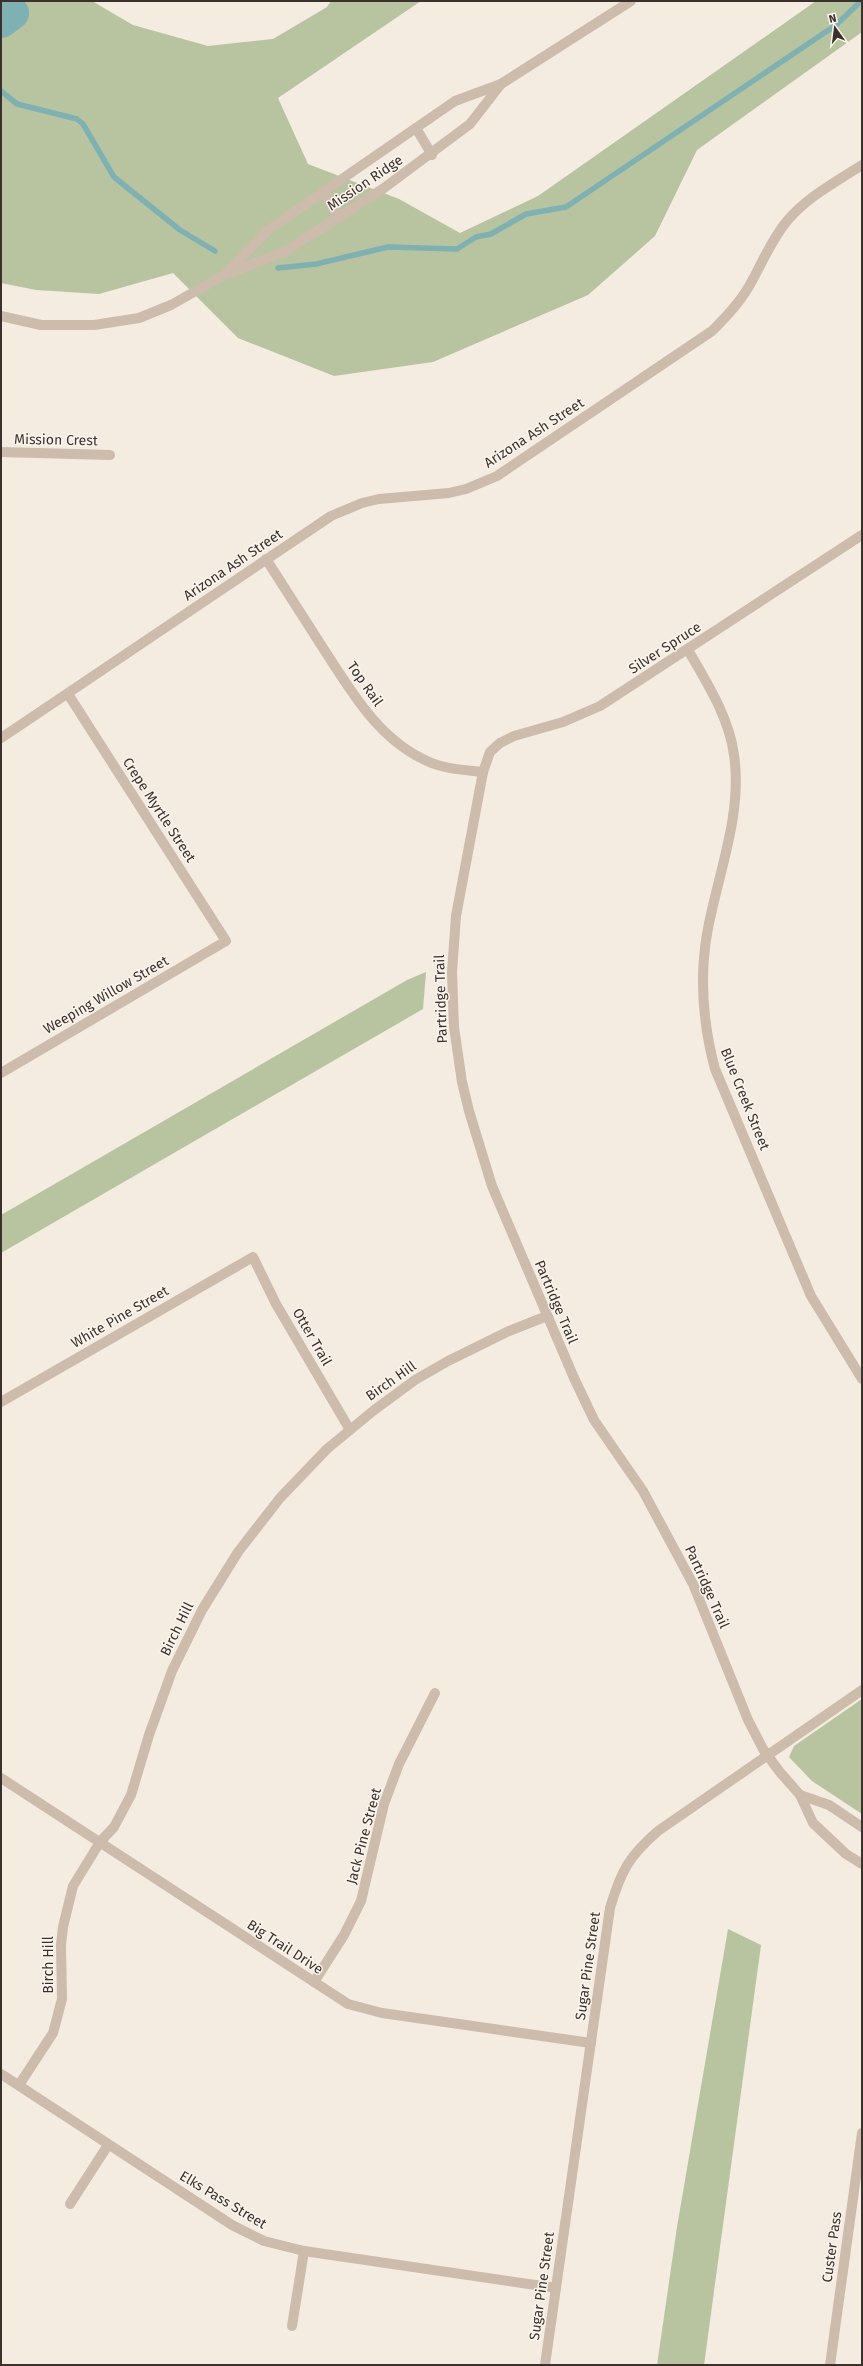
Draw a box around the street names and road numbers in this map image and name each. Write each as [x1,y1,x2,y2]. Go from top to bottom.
street label: Mission Ridge [324,152,406,214]
street label: Arizona Ash Street [481,394,588,472]
street label: Mission Crest [14,431,99,449]
street label: Arizona Ash Street [180,525,286,604]
street label: Silver Spruce [626,618,704,678]
street label: Top Rail [344,658,386,710]
street label: Crepe Myrtle Street [119,754,200,866]
street label: Weeping Willow Street [40,952,172,1038]
street label: Partridge Trail [431,954,451,1044]
street label: Blue Creek Street [717,1045,774,1154]
street label: Partridge Trail [531,1258,581,1346]
street label: White Pine Street [68,1282,172,1352]
street label: Otter Trail [289,1305,335,1369]
street label: Birch Hill [362,1357,420,1405]
street label: Partridge Trail [681,1543,733,1631]
street label: Birch Hill [157,1599,197,1659]
street label: Jack Pine Street [343,1785,385,1886]
street label: Sugar Pine Street [572,1910,604,2021]
street label: Big Trail Drive [244,1916,326,1978]
street label: Birch Hill [40,1936,57,1994]
street label: Elks Pass Street [176,2167,270,2233]
street label: Custer Pass [819,2210,845,2284]
street label: Sugar Pine Street [526,2230,558,2341]

